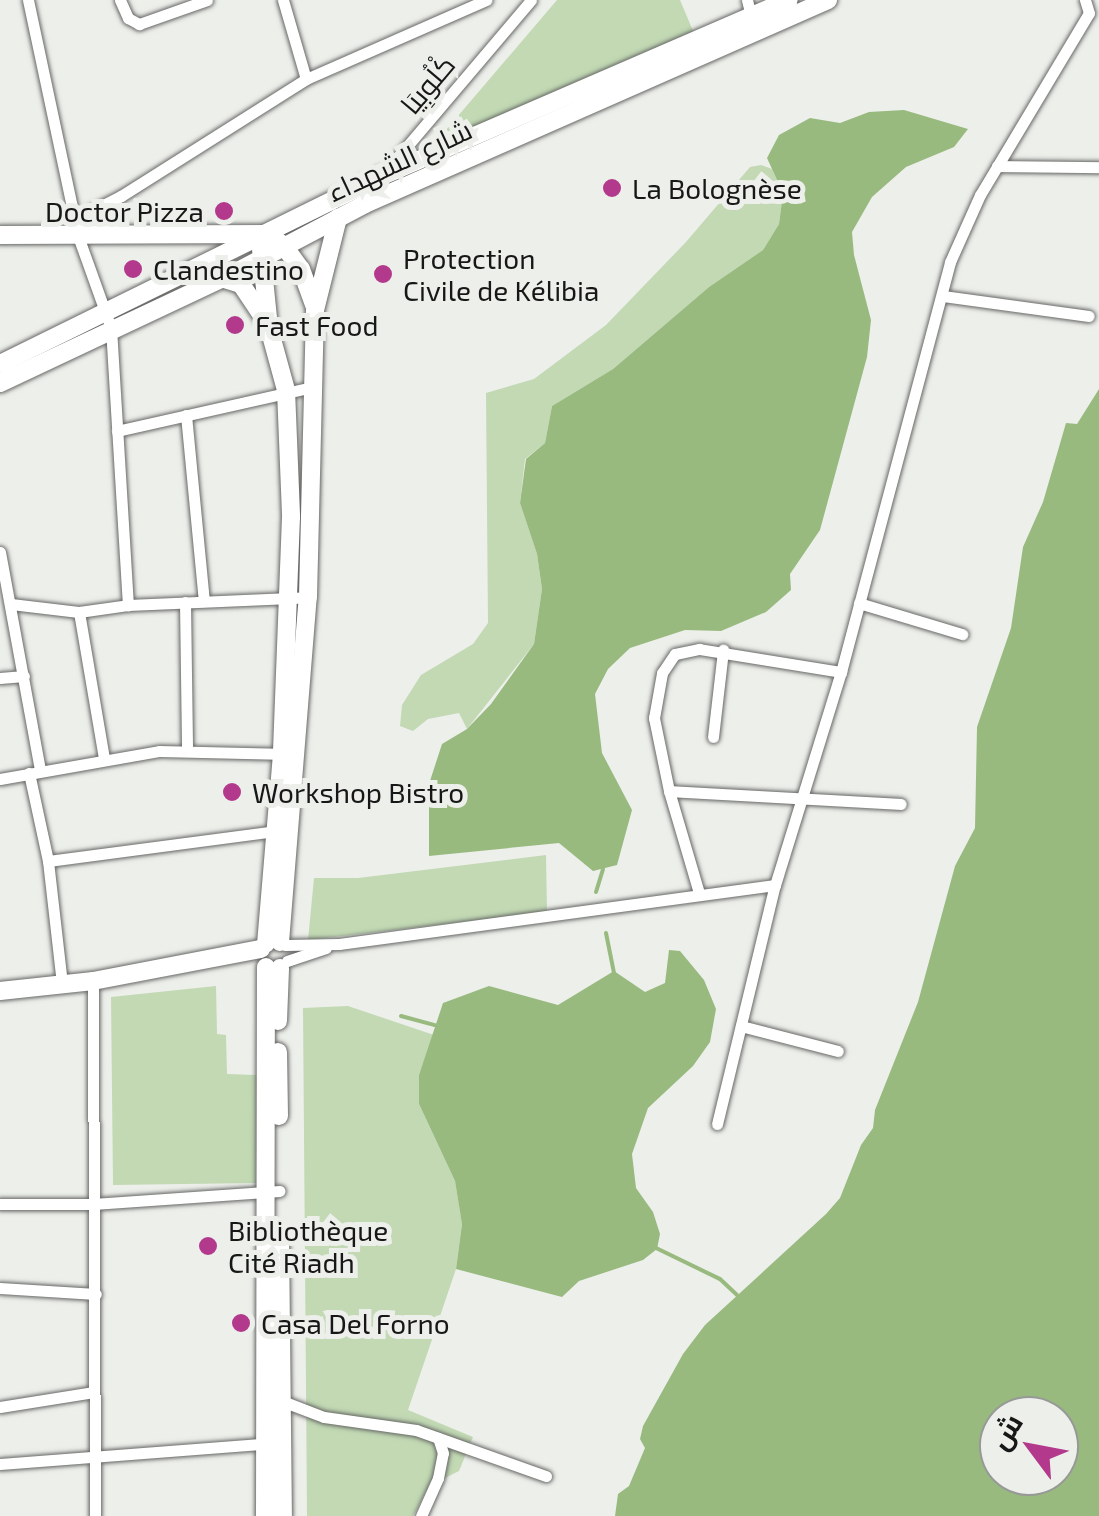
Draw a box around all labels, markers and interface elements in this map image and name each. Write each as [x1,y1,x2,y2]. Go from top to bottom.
street label: كْلُوبِيَا [393,48,461,120]
street label: شارع الشهداء [321,112,477,208]
place label: La Bolognèse [632,171,802,205]
marker: La Bolognèse [601,177,623,199]
place label: Doctor Pizza [44,194,204,228]
marker: Doctor Pizza [213,200,235,222]
place label: Protection Civile de Kélibia [403,241,599,307]
place label: Clandestino [153,252,304,286]
marker: Clandestino [122,258,144,280]
marker: Protection Civile de Kélibia [372,263,394,285]
place label: Fast Food [255,308,378,342]
marker: Fast Food [224,314,246,336]
place label: Workshop Bistro [252,775,464,809]
marker: Workshop Bistro [221,781,243,803]
place label: Bibliothèque Cité Riadh [228,1213,388,1279]
marker: Bibliothèque Cité Riadh [197,1235,219,1257]
place label: Casa Del Forno [261,1306,450,1340]
marker: Casa Del Forno [230,1312,252,1334]
north arrow [979,1396,1079,1496]
text: ش [981,1407,1029,1455]

